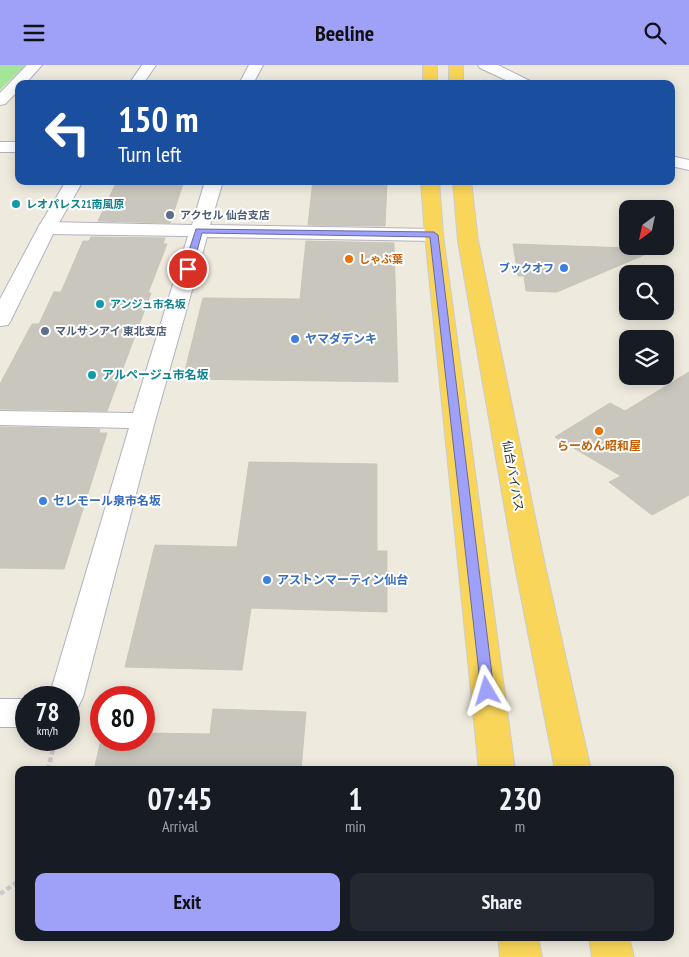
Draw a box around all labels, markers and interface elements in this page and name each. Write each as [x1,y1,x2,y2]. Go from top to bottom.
icon: menu [20,19,48,47]
text: Beeline [315,19,374,47]
icon: search [641,19,669,47]
text: 150 m [118,96,199,142]
icon: left [35,100,100,165]
text: Turn left [118,140,182,168]
place label: レオパレス21南風原 [26,197,125,211]
marker: レオパレス21南風原 [10,198,22,210]
north arrow [619,200,674,255]
map controls [619,200,674,385]
place label: アクセル 仙台支店 [180,208,270,222]
marker: アクセル 仙台支店 [164,209,176,221]
pin [167,248,209,290]
place label: しゃぶ葉 [359,252,403,266]
marker: しゃぶ葉 [343,253,355,265]
icon: arrive [174,255,202,283]
place label: ブックオフ [499,261,554,275]
marker: ブックオフ [558,262,570,274]
button: search [619,265,674,320]
place label: アンジュ市名坂 [110,297,186,311]
marker: アンジュ市名坂 [94,298,106,310]
place label: マルサンアイ 東北支店 [55,324,167,338]
marker: マルサンアイ 東北支店 [39,325,51,337]
button: layers [619,330,674,385]
place label: ヤマダデンキ [305,331,377,346]
marker: ヤマダデンキ [289,333,301,345]
place label: アルページュ市名坂 [102,367,209,382]
marker: アルページュ市名坂 [86,369,98,381]
marker: らーめん昭和屋 [593,425,605,437]
place label: らーめん昭和屋 [557,438,641,453]
street label: 仙台バイパス [500,439,527,513]
place label: セレモール泉市名坂 [53,493,161,508]
marker: セレモール泉市名坂 [37,495,49,507]
place label: アストンマーティン仙台 [277,572,408,587]
marker: アストンマーティン仙台 [261,574,273,586]
position arrow [460,664,512,716]
speed limit sign: 80 [90,686,155,751]
text: 78 [36,696,59,728]
text: km/h [37,723,58,738]
text: 07:45 [148,779,212,818]
text: 1 [348,779,363,818]
text: 230 [498,779,541,818]
text: Arrival [162,816,198,836]
text: min [345,816,366,836]
text: m [515,816,525,836]
button: Exit [35,873,340,931]
button: Share [350,873,654,931]

